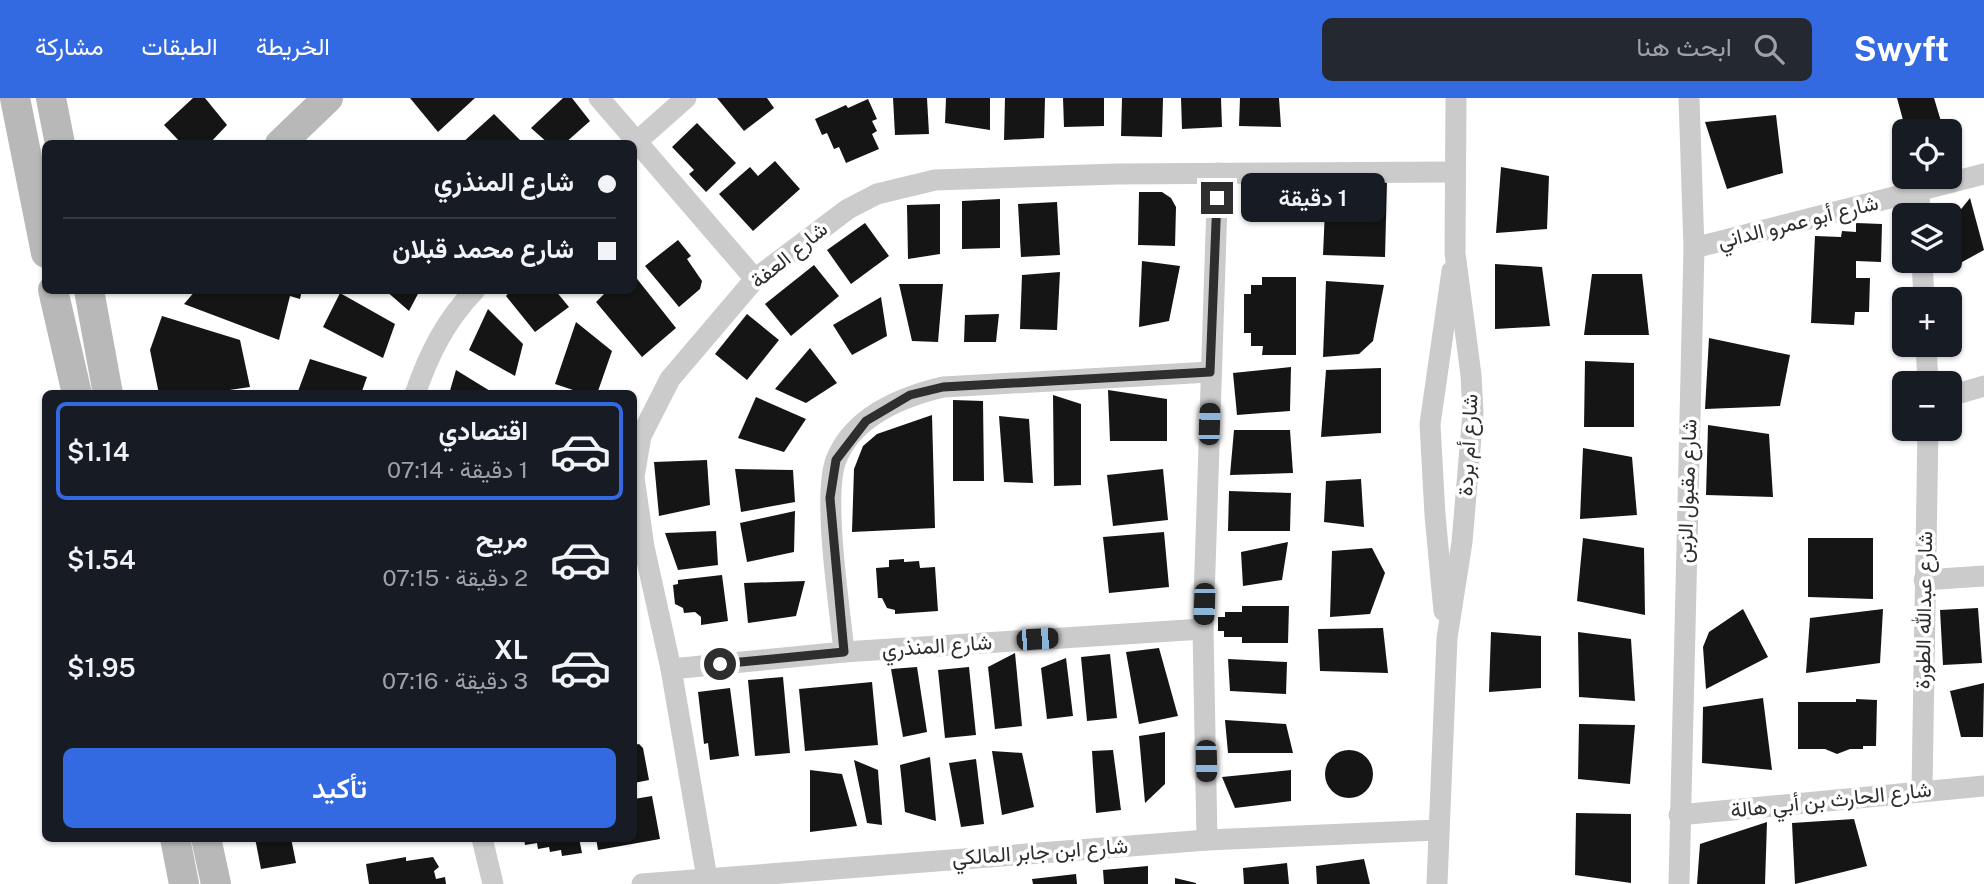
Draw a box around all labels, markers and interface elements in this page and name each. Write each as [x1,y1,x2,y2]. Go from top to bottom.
search box [1322,18,1812,81]
icon: search [1750,30,1788,68]
text: Swyft [1854,30,1949,68]
text: ابحث هنا [1636,31,1732,62]
text: مشاركة [35,32,103,60]
text: الطبقات [141,32,218,60]
text: الخريطة [256,32,330,60]
map controls [1892,119,1962,441]
button: locate [1892,119,1962,189]
text: شارع المنذري [434,166,574,197]
callout: 1 دقيقة [1242,174,1385,222]
route end [1201,182,1233,214]
text: 1 دقيقة [1278,184,1348,211]
street label: شارع أبو عمرو الداني [1715,189,1882,258]
button: layers [1892,203,1962,273]
street label: شارع العفة [745,216,833,295]
text: شارع محمد قبلان [392,233,574,264]
button: + [1892,287,1962,357]
button: − [1892,371,1962,441]
street label: شارع أم بردة [1452,393,1485,497]
car [1198,403,1221,445]
text: اقتصادي [439,415,528,446]
street label: شارع مقبول الزبن [1671,419,1704,563]
icon: car [549,420,612,483]
text: $1.14 [67,436,129,467]
text: 1 دقيقة · 07:14 [387,456,528,483]
text: مريح [476,523,528,554]
icon: car [549,528,612,591]
street label: شارع عبدالله الطورة [1910,531,1939,689]
text: $1.54 [67,544,136,575]
text: 2 دقيقة · 07:15 [382,564,528,591]
car [1193,583,1216,625]
car [1016,627,1059,651]
street label: شارع المنذري [881,629,993,667]
text: XL [494,634,528,665]
icon: car [549,636,612,699]
route start [704,648,736,680]
text: $1.95 [67,652,136,683]
text: 3 دقيقة · 07:16 [382,667,528,694]
car [1196,740,1217,782]
button: تأكيد [63,748,616,828]
street label: شارع الحارث بن أبي هالة [1729,776,1933,827]
street label: شارع ابن جابر المالكي [951,833,1129,875]

